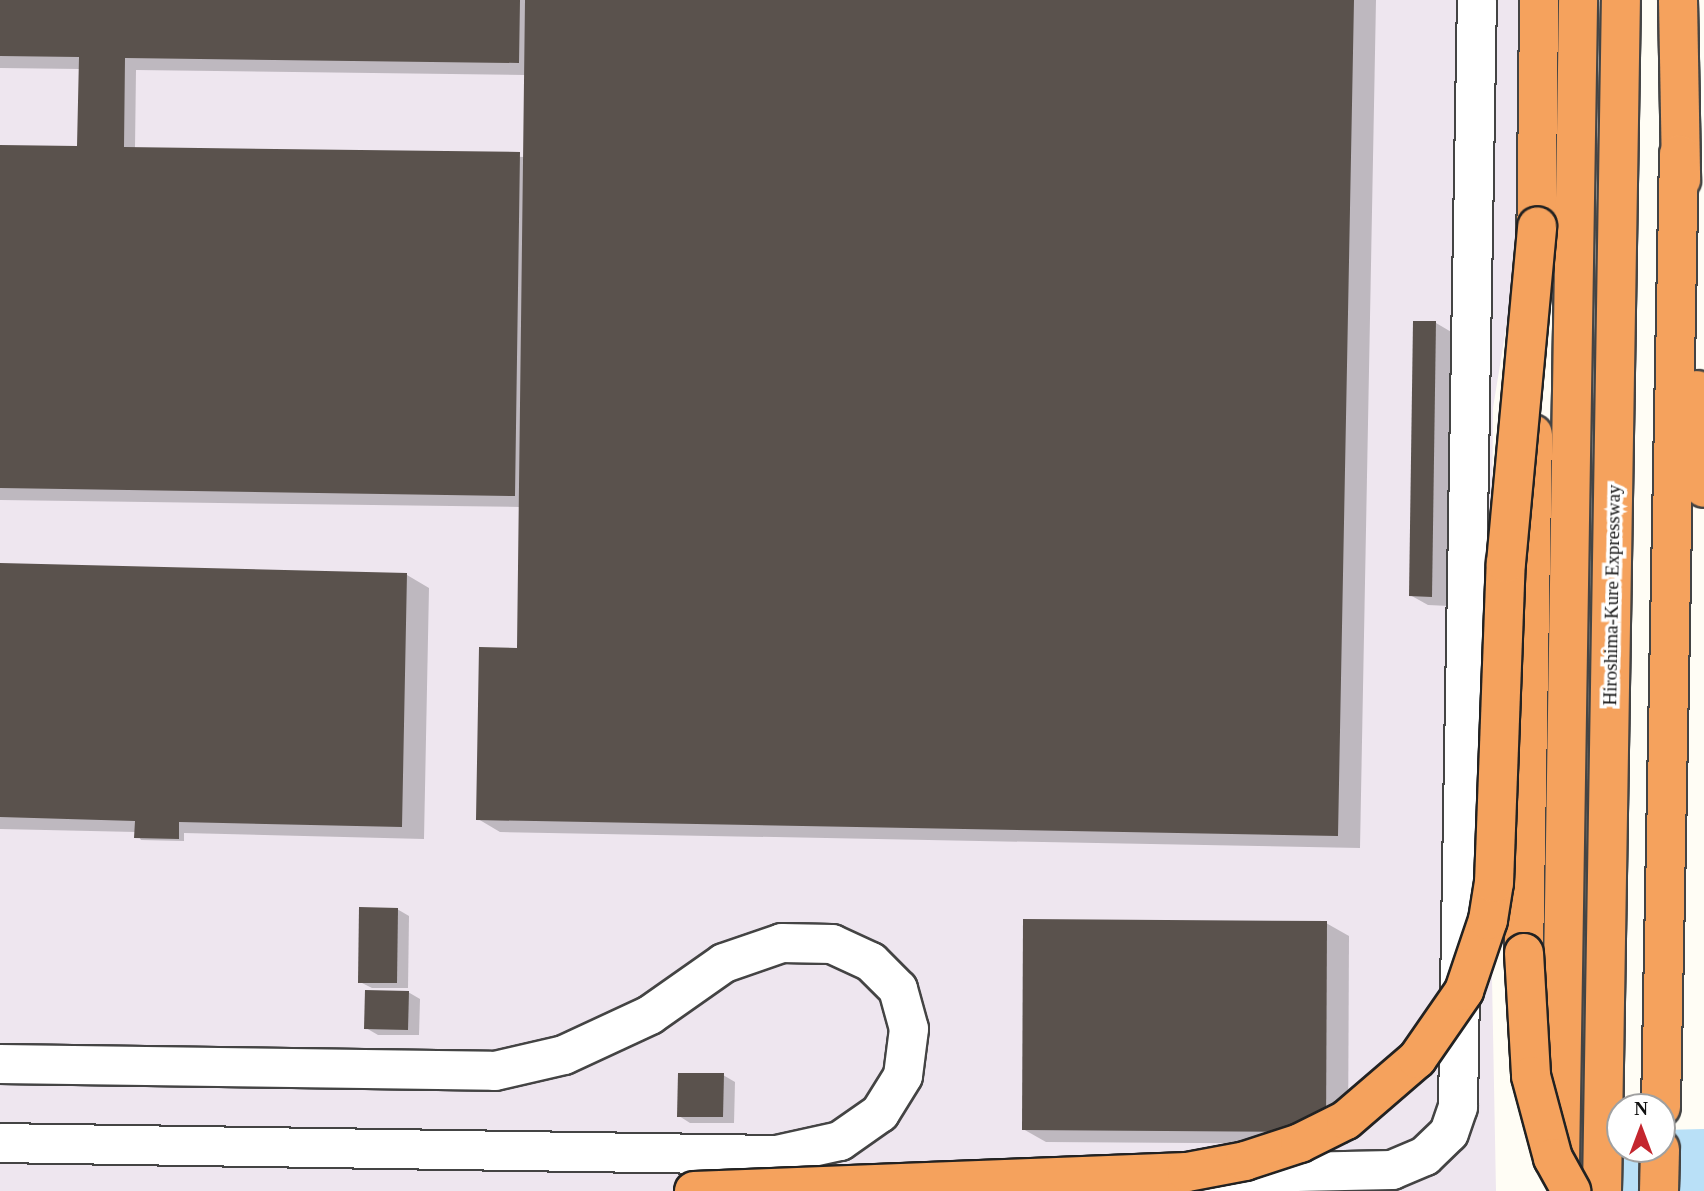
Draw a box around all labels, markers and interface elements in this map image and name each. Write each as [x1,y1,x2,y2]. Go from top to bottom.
street label: Hiroshima-Kure Expressway [1599,484,1625,706]
north arrow [1606,1093,1676,1163]
text: N [1634,1098,1648,1119]

